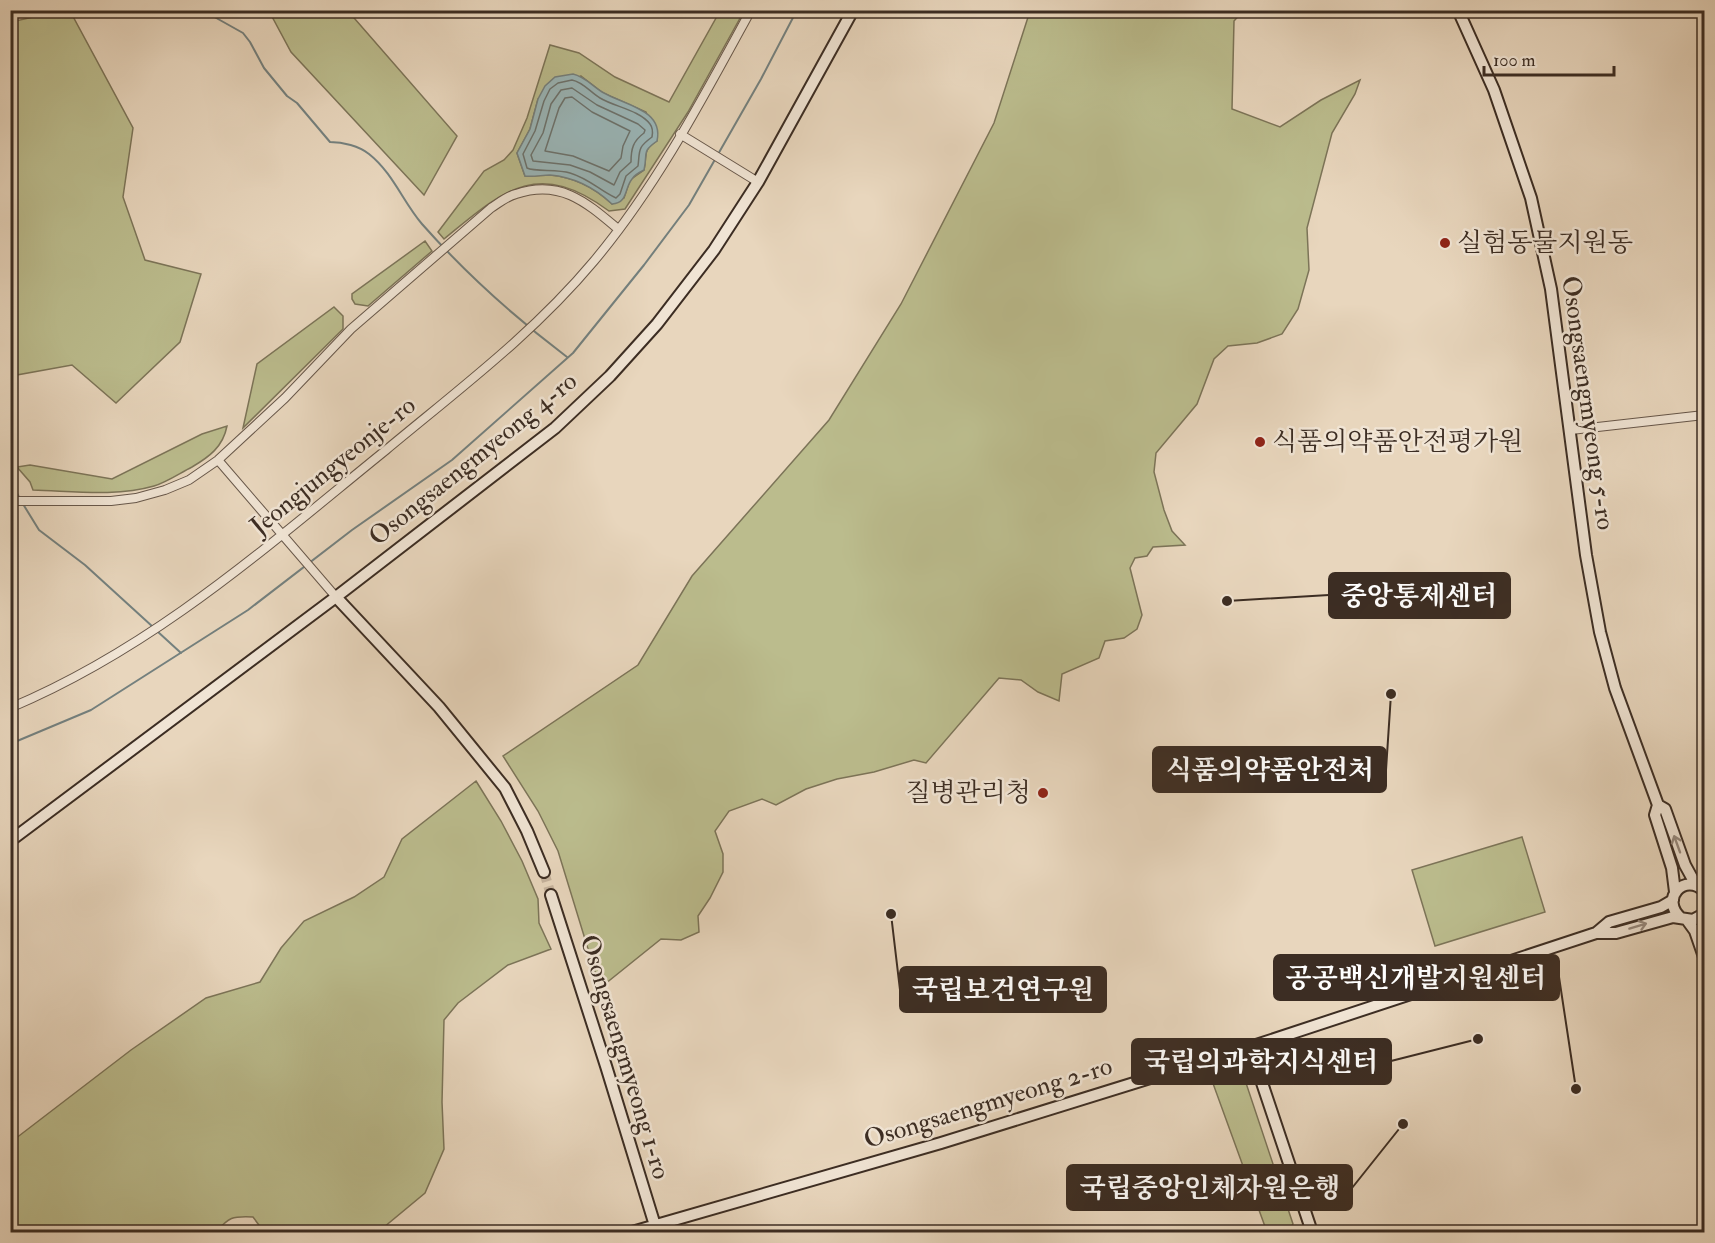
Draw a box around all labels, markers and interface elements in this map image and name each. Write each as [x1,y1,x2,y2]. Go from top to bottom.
scale bar [1484,39,1614,77]
text: 100 m [1493,49,1536,72]
place label: 실험동물지원동 [1457,227,1633,259]
marker: 실험동물지원동 [1438,236,1452,250]
street label: Osongsaengmyeong 5-ro [1554,274,1622,532]
street label: Osongsaengmyeong 4-ro [362,365,584,553]
street label: Jeongjungyeonje-ro [243,389,422,543]
place label: 식품의약품안전평가원 [1272,426,1523,458]
marker: 식품의약품안전평가원 [1253,435,1267,449]
callout: 중앙통제센터 [1329,573,1510,618]
text: 중앙통제센터 [1341,580,1497,613]
callout: 식품의약품안전처 [1153,747,1386,792]
text: 식품의약품안전처 [1166,754,1374,787]
place label: 질병관리청 [905,777,1031,809]
marker: 질병관리청 [1036,786,1050,800]
one-way arrow [1671,835,1682,854]
one-way arrow [1629,920,1648,931]
street label: Osongsaengmyeong 1-ro [573,931,677,1183]
callout: 공공백신개발지원센터 [1274,955,1559,1000]
text: 공공백신개발지원센터 [1286,962,1546,995]
callout: 국립보건연구원 [900,967,1106,1012]
text: 국립보건연구원 [912,974,1094,1007]
callout: 국립의과학지식센터 [1132,1039,1391,1084]
text: 국립의과학지식센터 [1144,1046,1378,1079]
street label: Osongsaengmyeong 2-ro [860,1050,1116,1156]
callout: 국립중앙인체자원은행 [1067,1165,1352,1210]
text: 국립중앙인체자원은행 [1080,1172,1340,1205]

